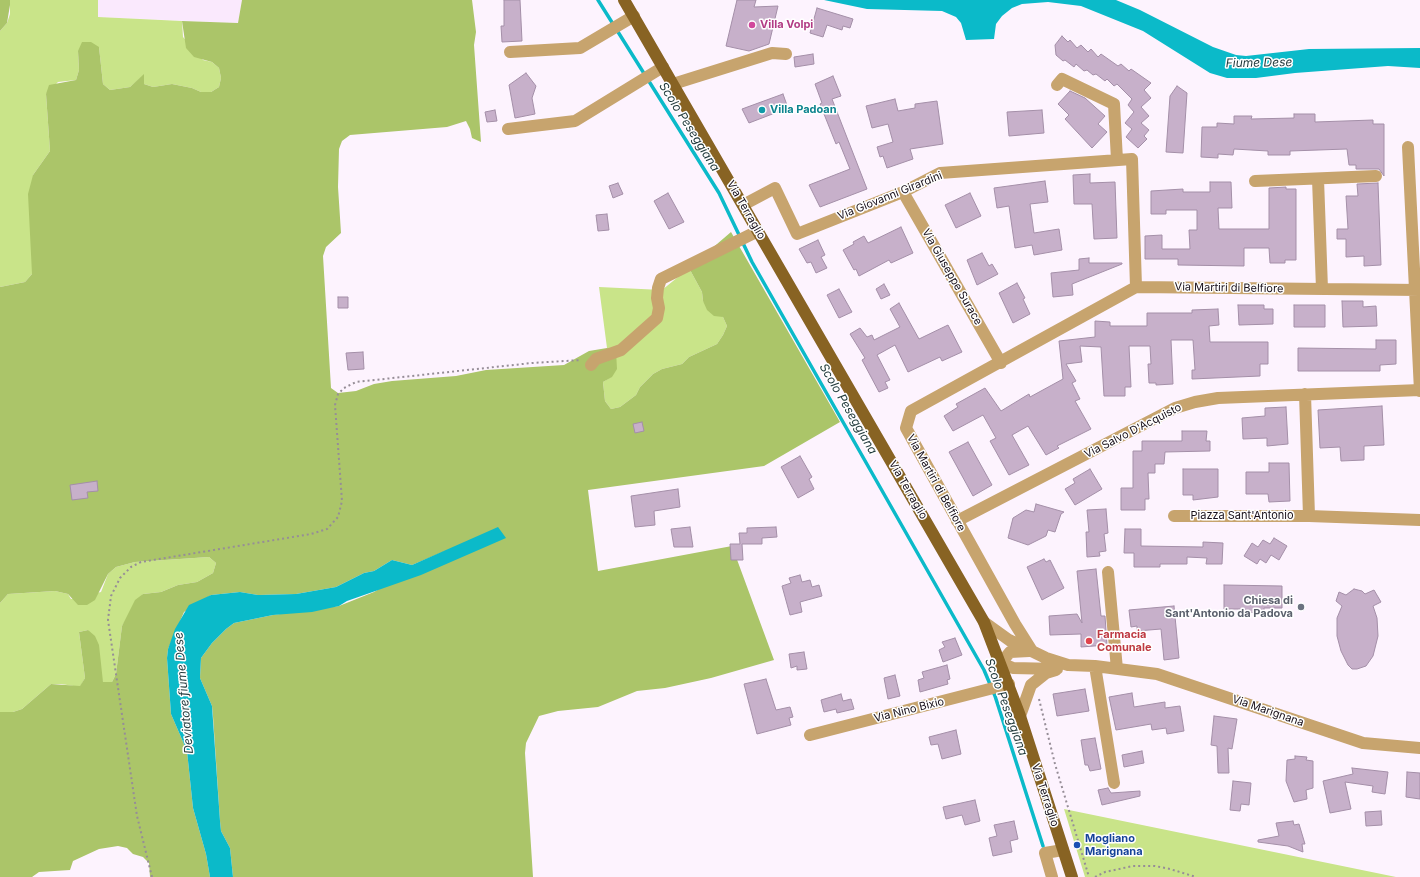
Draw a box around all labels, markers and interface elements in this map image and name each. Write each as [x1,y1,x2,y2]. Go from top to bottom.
place label: Villa Volpi [760,18,813,32]
marker: Villa Volpi [747,20,757,30]
water label: Fiume Dese [1226,55,1292,71]
water label: Scolo Peseggiana [656,80,722,174]
place label: Villa Padoan [770,103,837,117]
marker: Villa Padoan [757,105,767,115]
street label: Via Giovanni Girardini [836,169,944,223]
street label: Via Terraglio [724,178,768,242]
street label: Via Giuseppe Surace [919,227,985,327]
street label: Via Martiri di Belfiore [1175,280,1283,296]
water label: Scolo Peseggiana [816,361,880,457]
street label: Via Salvo D'Acquisto [1082,401,1184,461]
street label: Via Martiri di Belfiore [904,432,968,534]
street label: Via Terraglio [886,458,930,522]
street label: Piazza Sant'Antonio [1191,509,1293,523]
place label: Chiesa di Sant'Antonio da Padova [1165,594,1293,620]
marker: Chiesa di Sant'Antonio da Padova [1296,602,1306,612]
place label: Farmacia Comunale [1097,628,1152,654]
water label: Deviatore fiume Dese [172,632,196,754]
marker: Farmacia Comunale [1084,636,1094,646]
water label: Scolo Peseggiana [982,656,1030,758]
street label: Via Marignana [1231,693,1305,729]
street label: Via Nino Bixio [873,695,945,725]
street label: Via Terraglio [1029,762,1061,828]
place label: Mogliano Marignana [1085,832,1143,858]
marker: Mogliano Marignana [1072,840,1082,850]

